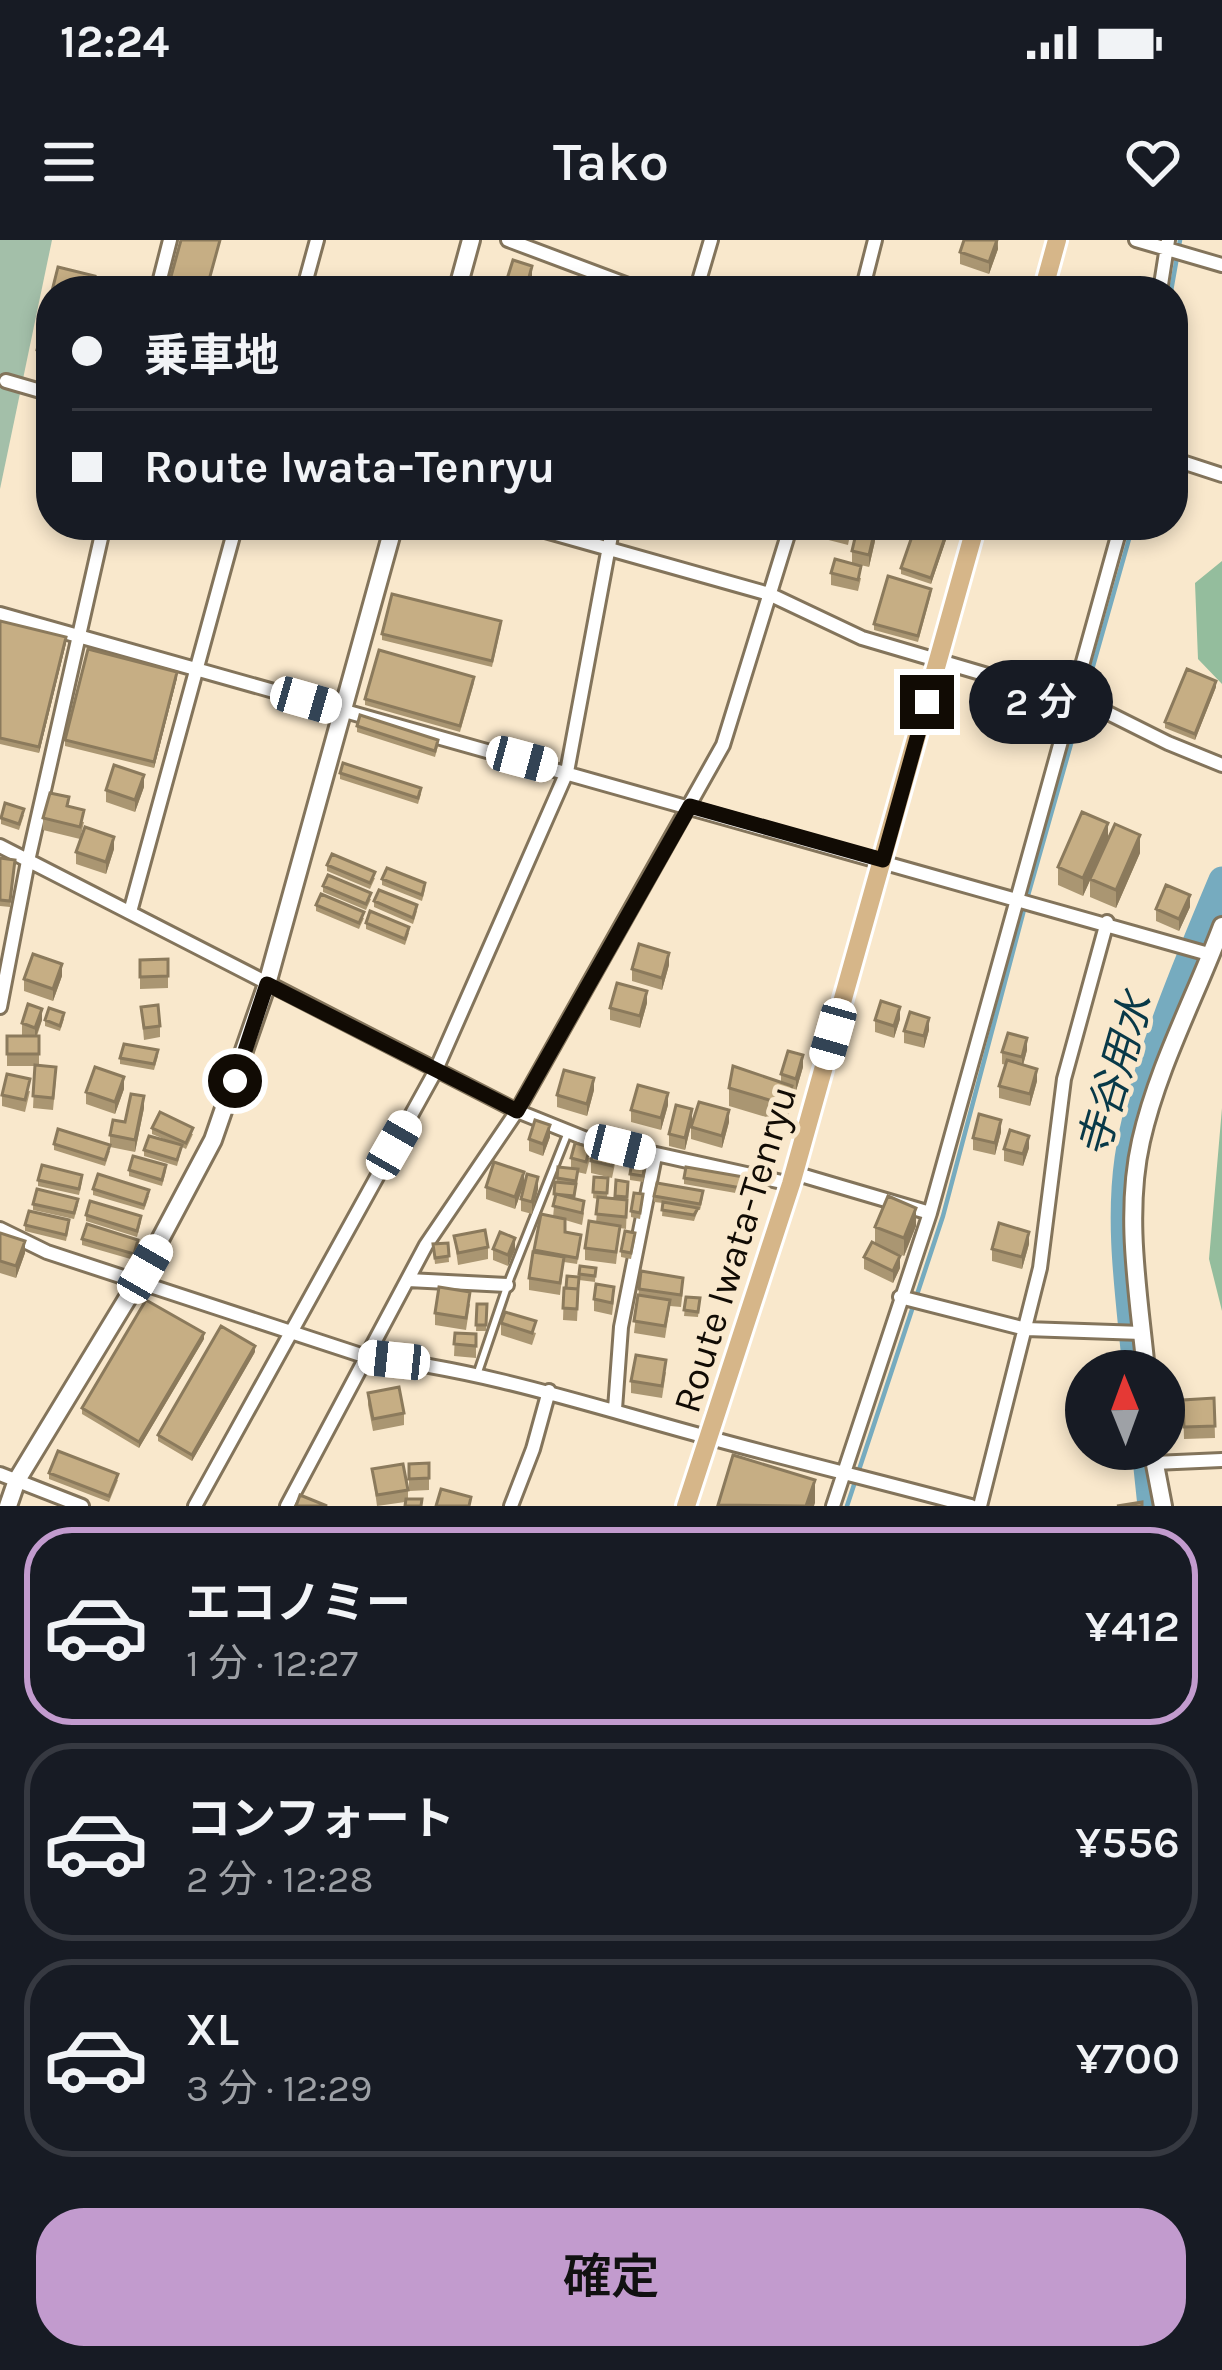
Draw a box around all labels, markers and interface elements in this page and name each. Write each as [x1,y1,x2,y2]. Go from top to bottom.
text: 12:24 [60,16,169,68]
icon: menu [36,129,102,195]
icon: heart [1120,129,1186,195]
text: Tako [553,130,669,194]
text: 乗車地 [144,330,279,382]
text: Route Iwata-Tenryu [144,441,555,493]
callout: 2 分 [969,660,1113,744]
car [266,673,346,727]
route end [900,675,954,729]
text: 2 分 [1005,679,1077,725]
car [483,732,561,786]
water label: 寺谷用水 [1068,984,1163,1163]
car [806,994,860,1074]
route start [208,1054,262,1108]
street label: Route Iwata-Tenryu [663,1080,807,1418]
car [360,1105,428,1185]
car [581,1121,659,1173]
car [111,1229,179,1309]
car [356,1338,432,1382]
north arrow [1065,1350,1185,1470]
map controls [1065,1350,1185,1470]
icon: car [42,1572,150,1680]
text: エコノミー [186,1577,411,1629]
text: ¥412 [1085,1600,1180,1652]
text: 1 分 · 12:27 [186,1640,358,1686]
icon: car [42,1788,150,1896]
text: コンフォート [186,1793,455,1845]
text: ¥556 [1075,1816,1180,1868]
text: 2 分 · 12:28 [186,1856,373,1902]
icon: car [42,2004,150,2112]
text: XL [186,2004,239,2056]
text: ¥700 [1076,2032,1180,2084]
text: 3 分 · 12:29 [186,2065,372,2111]
button: 確定 [36,2208,1186,2346]

